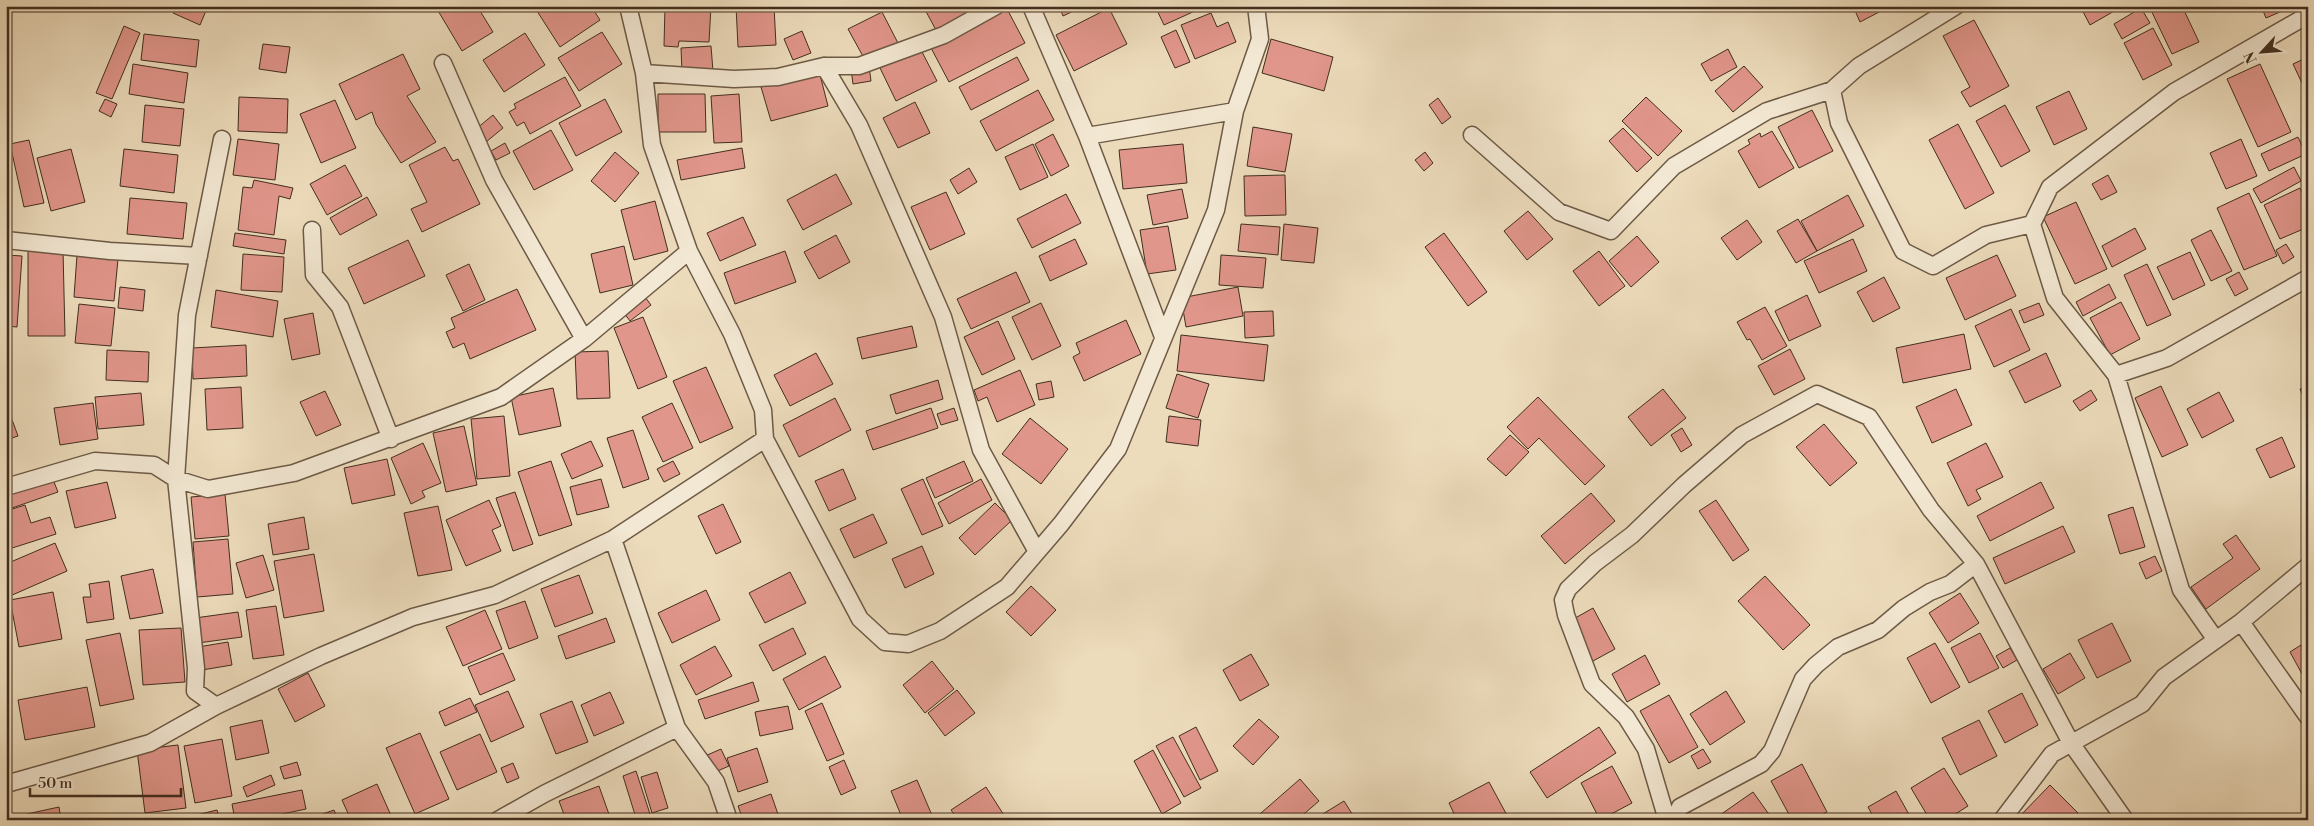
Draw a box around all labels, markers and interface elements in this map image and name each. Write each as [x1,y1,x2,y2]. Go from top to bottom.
north arrow [2236,28,2286,78]
text: N [2241,48,2262,66]
scale bar [30,766,181,798]
text: 50 m [38,774,72,793]

